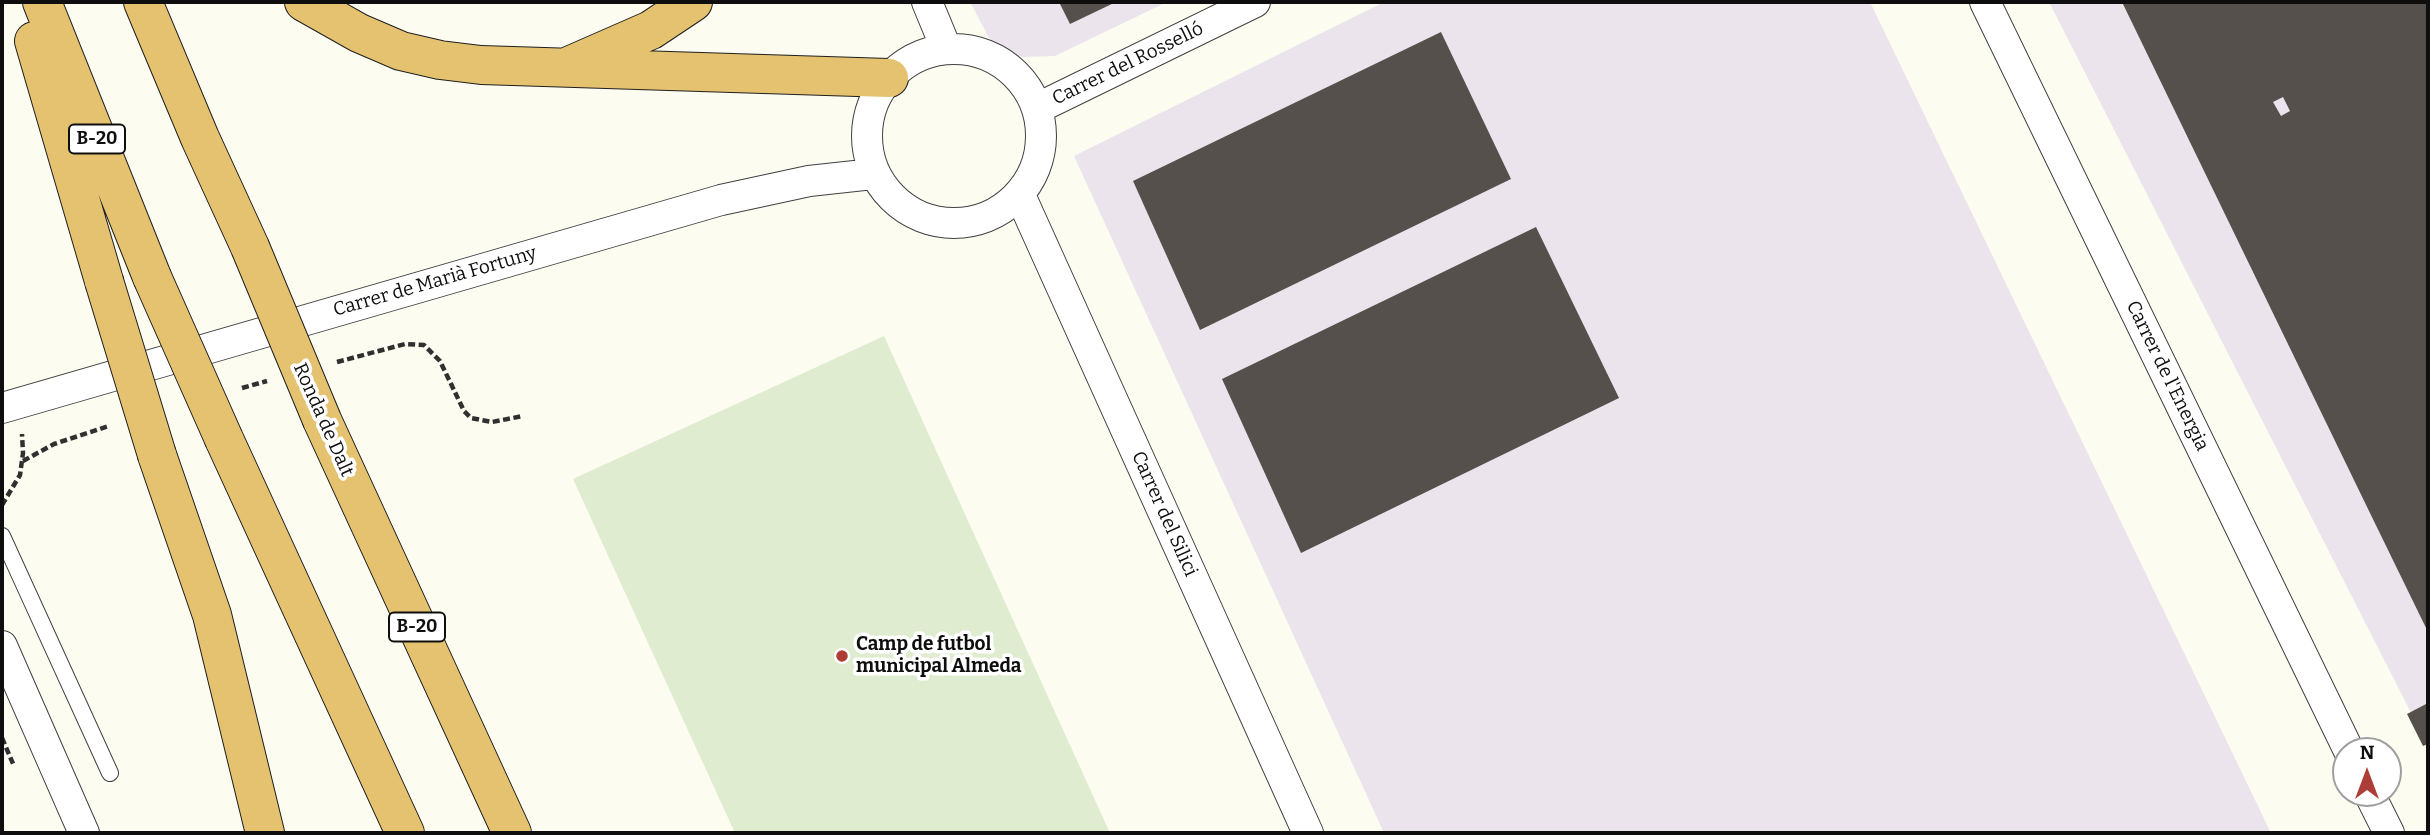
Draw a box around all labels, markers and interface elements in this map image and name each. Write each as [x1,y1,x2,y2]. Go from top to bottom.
street label: Carrer del Rosselló [1049,18,1207,110]
road number: B-20 [69,124,125,154]
street label: Carrer de Marià Fortuny [331,242,539,322]
street label: Carrer de l'Energia [2121,297,2213,455]
street label: Ronda de Dalt [288,360,358,480]
street label: Carrer del Silici [1126,448,1202,580]
road number: B-20 [389,612,445,642]
place label: Camp de futbol municipal Almeda [856,634,1022,678]
marker: Camp de futbol municipal Almeda [834,648,850,664]
north arrow [2332,737,2402,807]
text: N [2360,741,2374,764]

